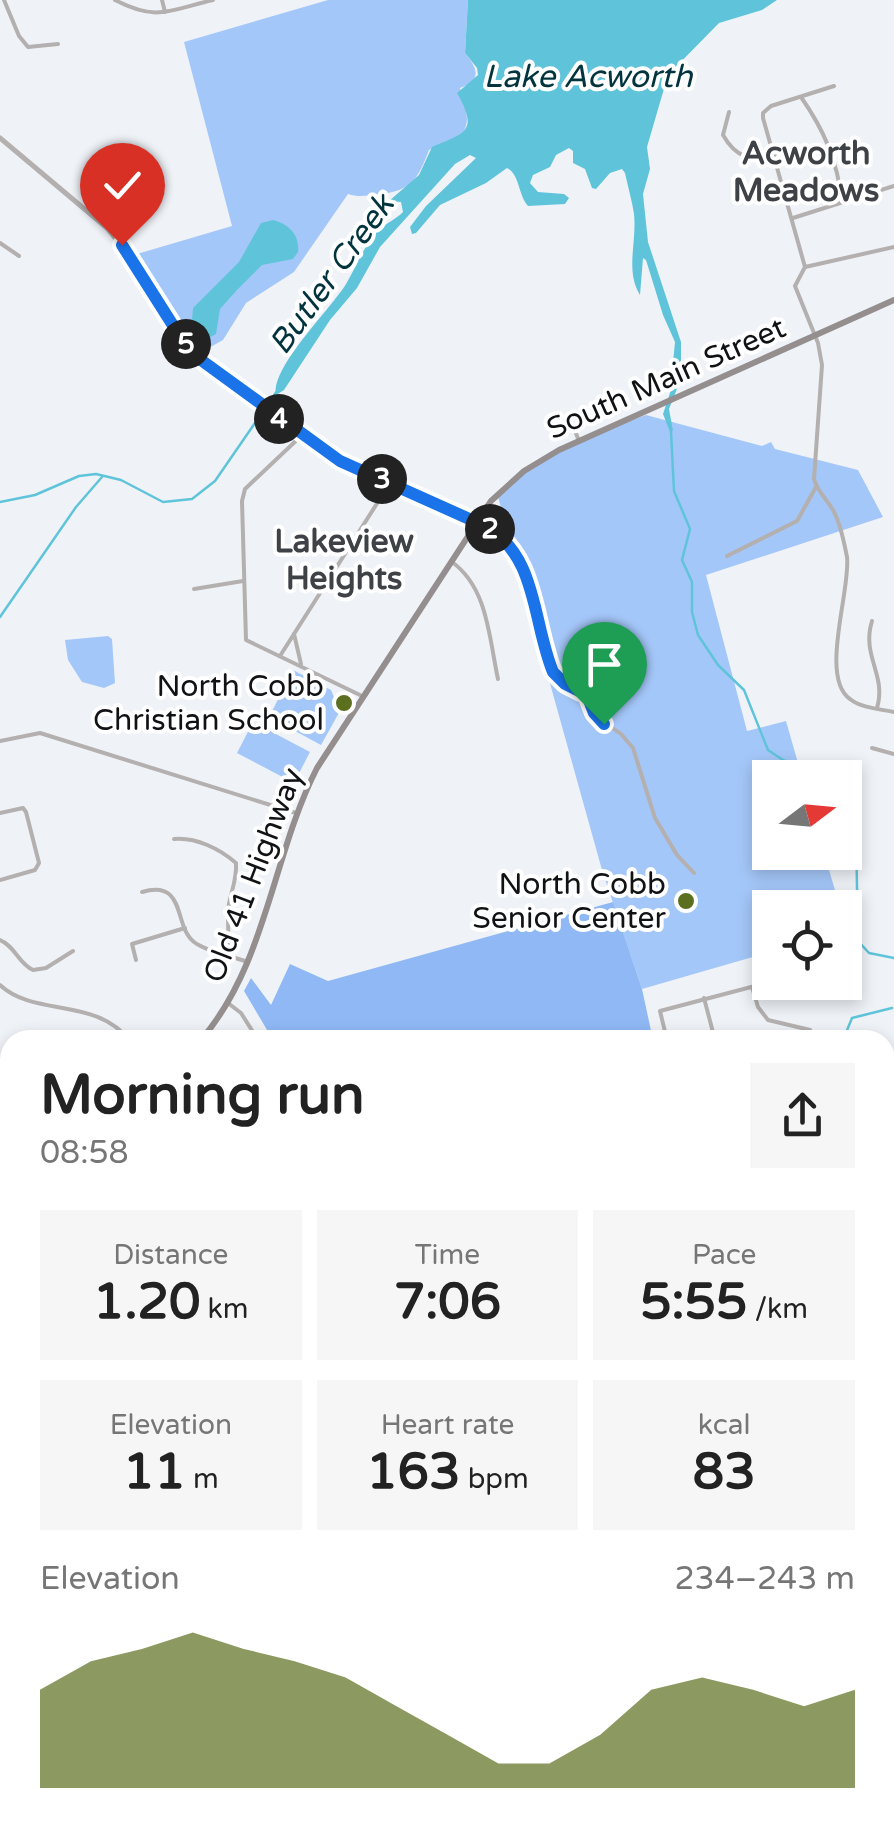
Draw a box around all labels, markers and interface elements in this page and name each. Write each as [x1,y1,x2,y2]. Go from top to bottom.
water label: Lake Acworth [483,58,694,96]
district label: Acworth Meadows [733,135,879,210]
pin [80,143,165,246]
icon: check [95,158,150,213]
water label: Butler Creek [261,185,404,362]
street label: South Main Street [541,309,791,448]
pin: 5 [161,319,211,369]
text: 5 [177,327,195,361]
pin: 4 [254,394,304,444]
text: 4 [270,402,288,436]
pin: 3 [357,454,407,504]
text: 3 [373,462,391,496]
pin: 2 [465,504,515,554]
text: 2 [481,512,499,546]
district label: Lakeview Heights [274,523,414,598]
pin [562,622,647,725]
icon: arrive [577,637,632,692]
place label: North Cobb Christian School [93,668,324,739]
marker: North Cobb Christian School [333,692,355,714]
north arrow [752,760,862,870]
map controls [752,760,862,1000]
street label: Old 41 Highway [196,763,311,988]
place label: North Cobb Senior Center [472,866,667,937]
marker: North Cobb Senior Center [675,890,697,912]
button: locate [752,890,862,1000]
text: Morning run [40,1063,365,1129]
button: share [750,1063,855,1168]
text: 08:58 [40,1134,129,1172]
text: Distance [113,1238,228,1272]
text: Time [415,1238,480,1272]
text: Pace [692,1238,756,1272]
text: 1.20 [93,1272,200,1332]
text: 7:06 [394,1272,501,1332]
text: 5:55 [640,1272,747,1332]
text: km [200,1292,249,1326]
text: /km [747,1292,808,1326]
text: Elevation [110,1408,232,1442]
text: Heart rate [381,1408,514,1442]
text: kcal [698,1408,750,1442]
text: 11 [123,1442,186,1502]
text: 163 [366,1442,460,1502]
text: 83 [693,1442,756,1502]
text: m [186,1462,219,1496]
text: bpm [460,1462,529,1496]
text: Elevation [40,1560,180,1598]
text: 234–243 m [675,1560,855,1598]

